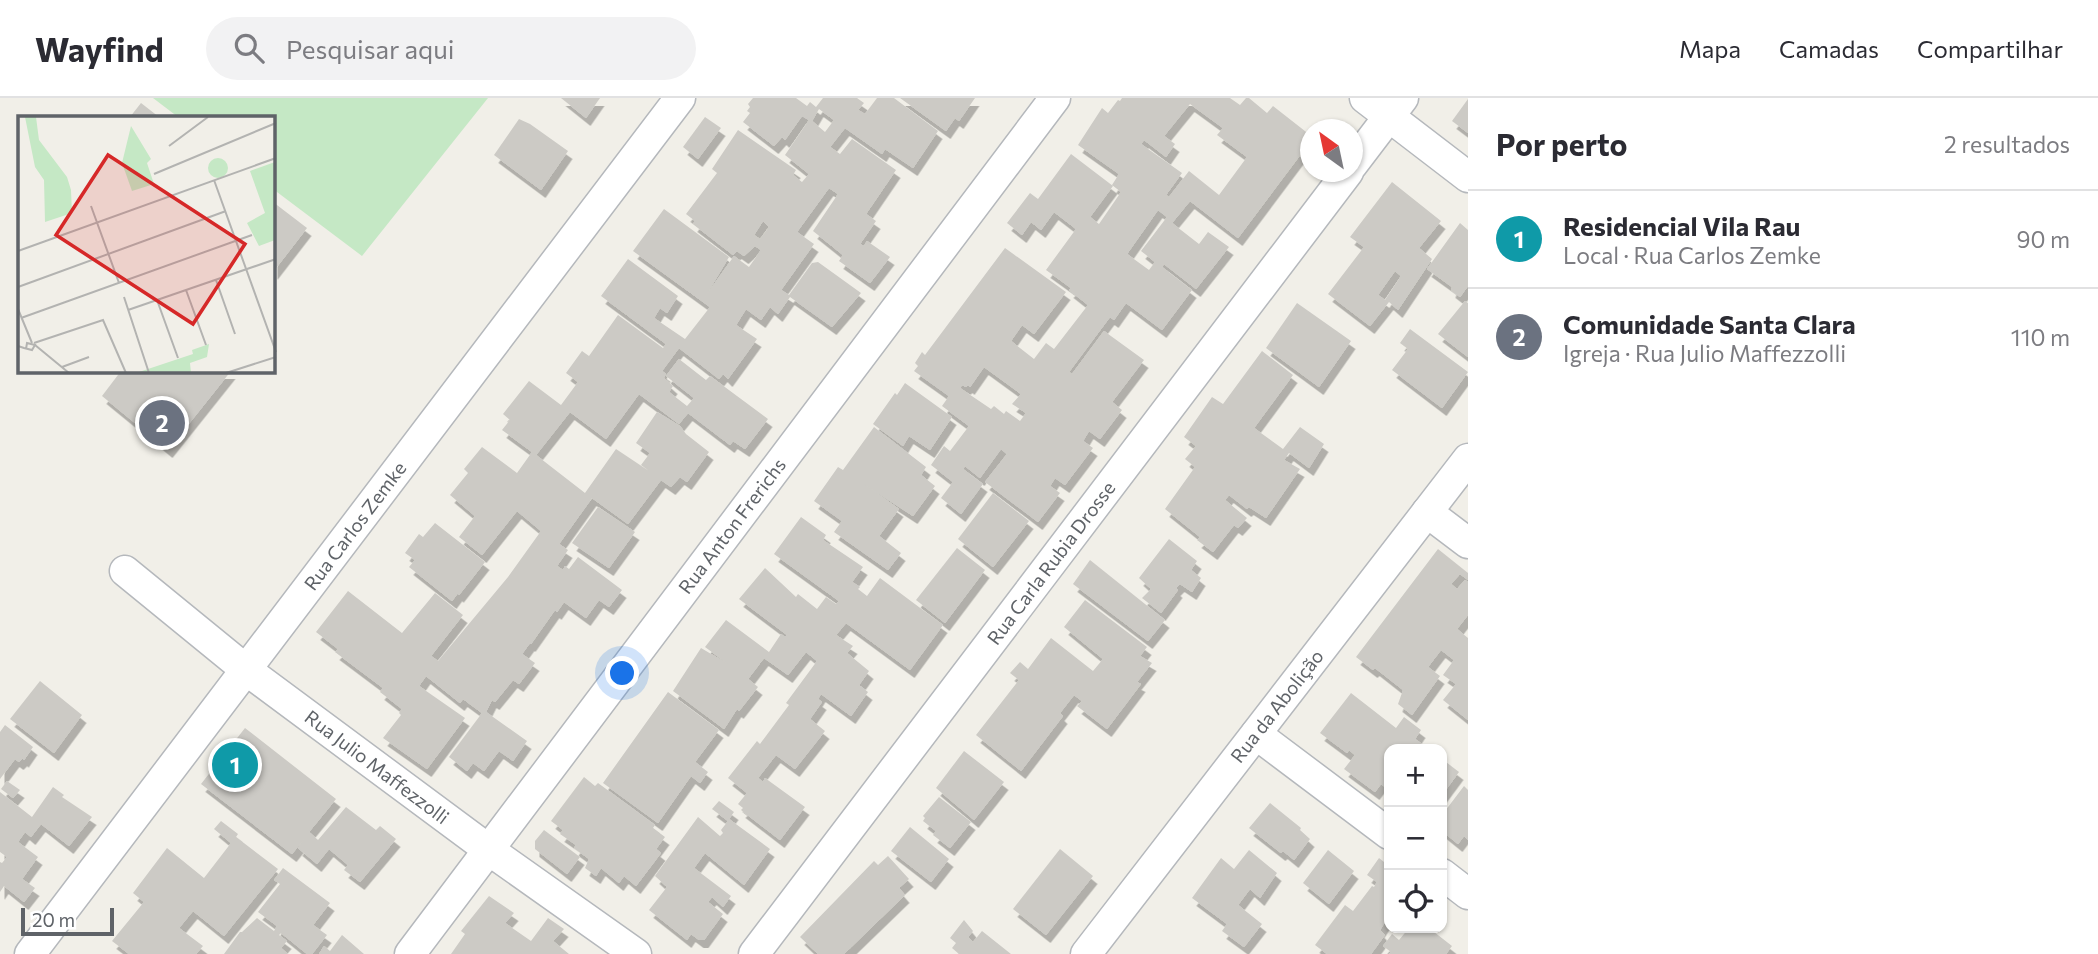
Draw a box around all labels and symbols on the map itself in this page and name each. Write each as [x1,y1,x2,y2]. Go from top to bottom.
inset map [18,116,275,373]
north arrow [1300,119,1363,182]
pin: 2 [139,397,185,449]
street label: Rua Anton Frerichs [673,453,790,598]
street label: Rua Carlos Zemke [299,457,410,594]
street label: Rua Carla Rubia Drosse [982,477,1119,649]
street label: Rua da Abolição [1225,644,1328,767]
your location [605,656,639,690]
street label: Rua Julio Maffezzolli [301,705,454,828]
pin: 1 [212,739,258,791]
scale bar [21,905,114,937]

